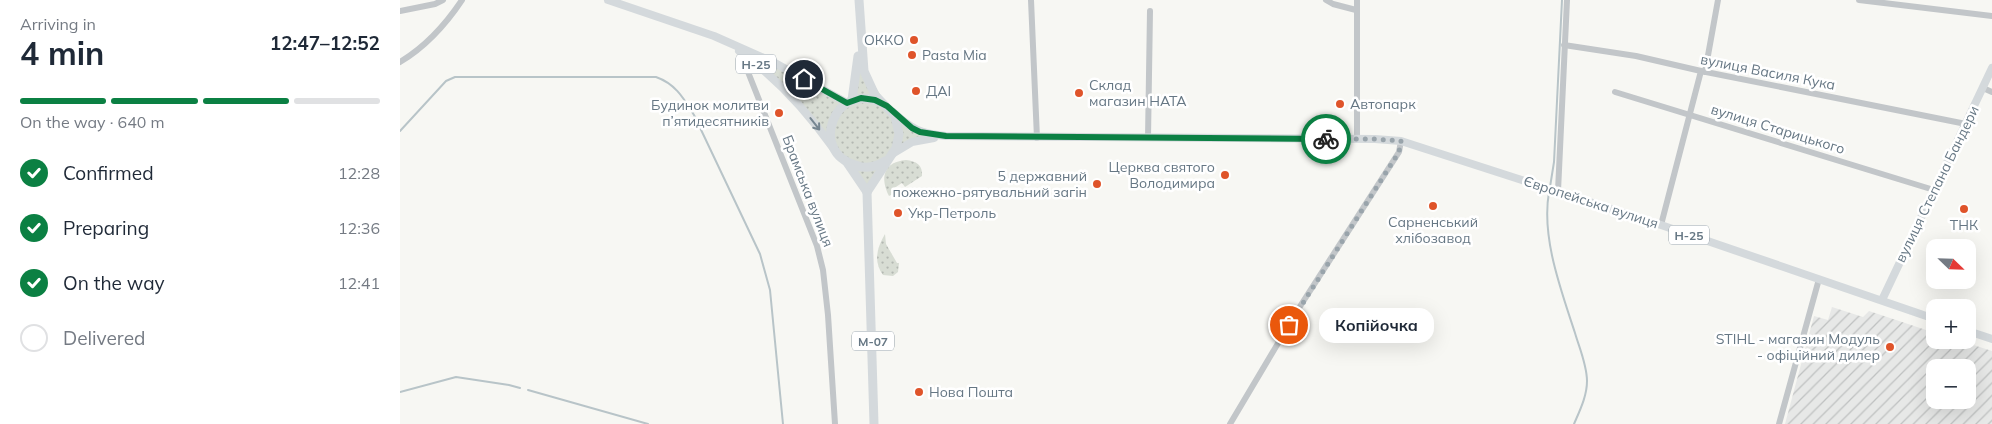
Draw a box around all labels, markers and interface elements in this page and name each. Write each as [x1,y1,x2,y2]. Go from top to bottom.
text: Arriving in [20,14,96,34]
text: 12:47–12:52 [270,31,380,55]
place label: ОККО [864,31,904,49]
text: 4 min [20,33,104,73]
marker: ОККО [908,34,920,46]
place label: Pasta Mia [922,46,987,64]
marker: Pasta Mia [906,49,918,61]
street label: вулиця Василя Кука [1699,50,1837,94]
road number: Н-25 [736,54,776,74]
pin [783,58,825,100]
icon: home [790,65,818,93]
place label: Склад магазин НАТА [1089,76,1187,110]
place label: ДАІ [926,82,951,100]
marker: ДАІ [910,85,922,97]
marker: Склад магазин НАТА [1073,87,1085,99]
place label: Автопарк [1350,95,1416,113]
place label: Будинок молитви п’ятидесятників [651,96,769,130]
marker: Автопарк [1334,98,1346,110]
street label: вулиця Старицького [1709,100,1847,158]
street label: вулиця Степана Бандери [1891,103,1983,265]
marker: Будинок молитви п’ятидесятників [773,107,785,119]
text: On the way · 640 m [20,112,165,132]
courier [1301,114,1351,164]
one-way arrow [810,117,821,130]
icon: bike [1312,125,1340,153]
street label: Брамська вулиця [778,133,838,249]
place label: Церква святого Володимира [1108,158,1215,192]
icon: check [20,159,48,187]
text: Confirmed [63,161,154,185]
text: 12:28 [338,163,380,183]
place label: 5 державний пожежно-рятувальний загін [893,167,1087,201]
marker: Церква святого Володимира [1219,169,1231,181]
street label: Європейська вулиця [1521,172,1661,232]
marker: 5 державний пожежно-рятувальний загін [1091,178,1103,190]
marker: Сарненський хлібозавод [1427,200,1439,212]
marker: ТНК [1958,203,1970,215]
place label: Укр-Петроль [907,204,996,222]
marker: Укр-Петроль [892,207,904,219]
place label: Сарненський хлібозавод [1388,213,1478,247]
icon: check [20,214,48,242]
text: Preparing [63,216,149,240]
place label: ТНК [1950,216,1979,234]
text: 12:36 [338,218,380,238]
road number: Н-25 [1669,226,1709,244]
north arrow [1926,239,1976,289]
map controls [1926,239,1976,409]
icon: check [20,269,48,297]
text: On the way [63,271,165,295]
text: 12:41 [338,273,380,293]
button: + [1926,299,1976,349]
pin [1268,304,1310,346]
callout: Копійочка [1319,308,1434,342]
icon: bag [1275,311,1303,339]
text: Копійочка [1335,315,1418,335]
text: Delivered [63,326,145,350]
place label: STIHL - магазин Модуль - офіційний дилер [1716,330,1880,364]
road number: М-07 [852,332,894,351]
marker: STIHL - магазин Модуль - офіційний дилер [1884,341,1896,353]
button: − [1926,359,1976,409]
place label: Нова Пошта [929,383,1013,401]
marker: Нова Пошта [913,386,925,398]

